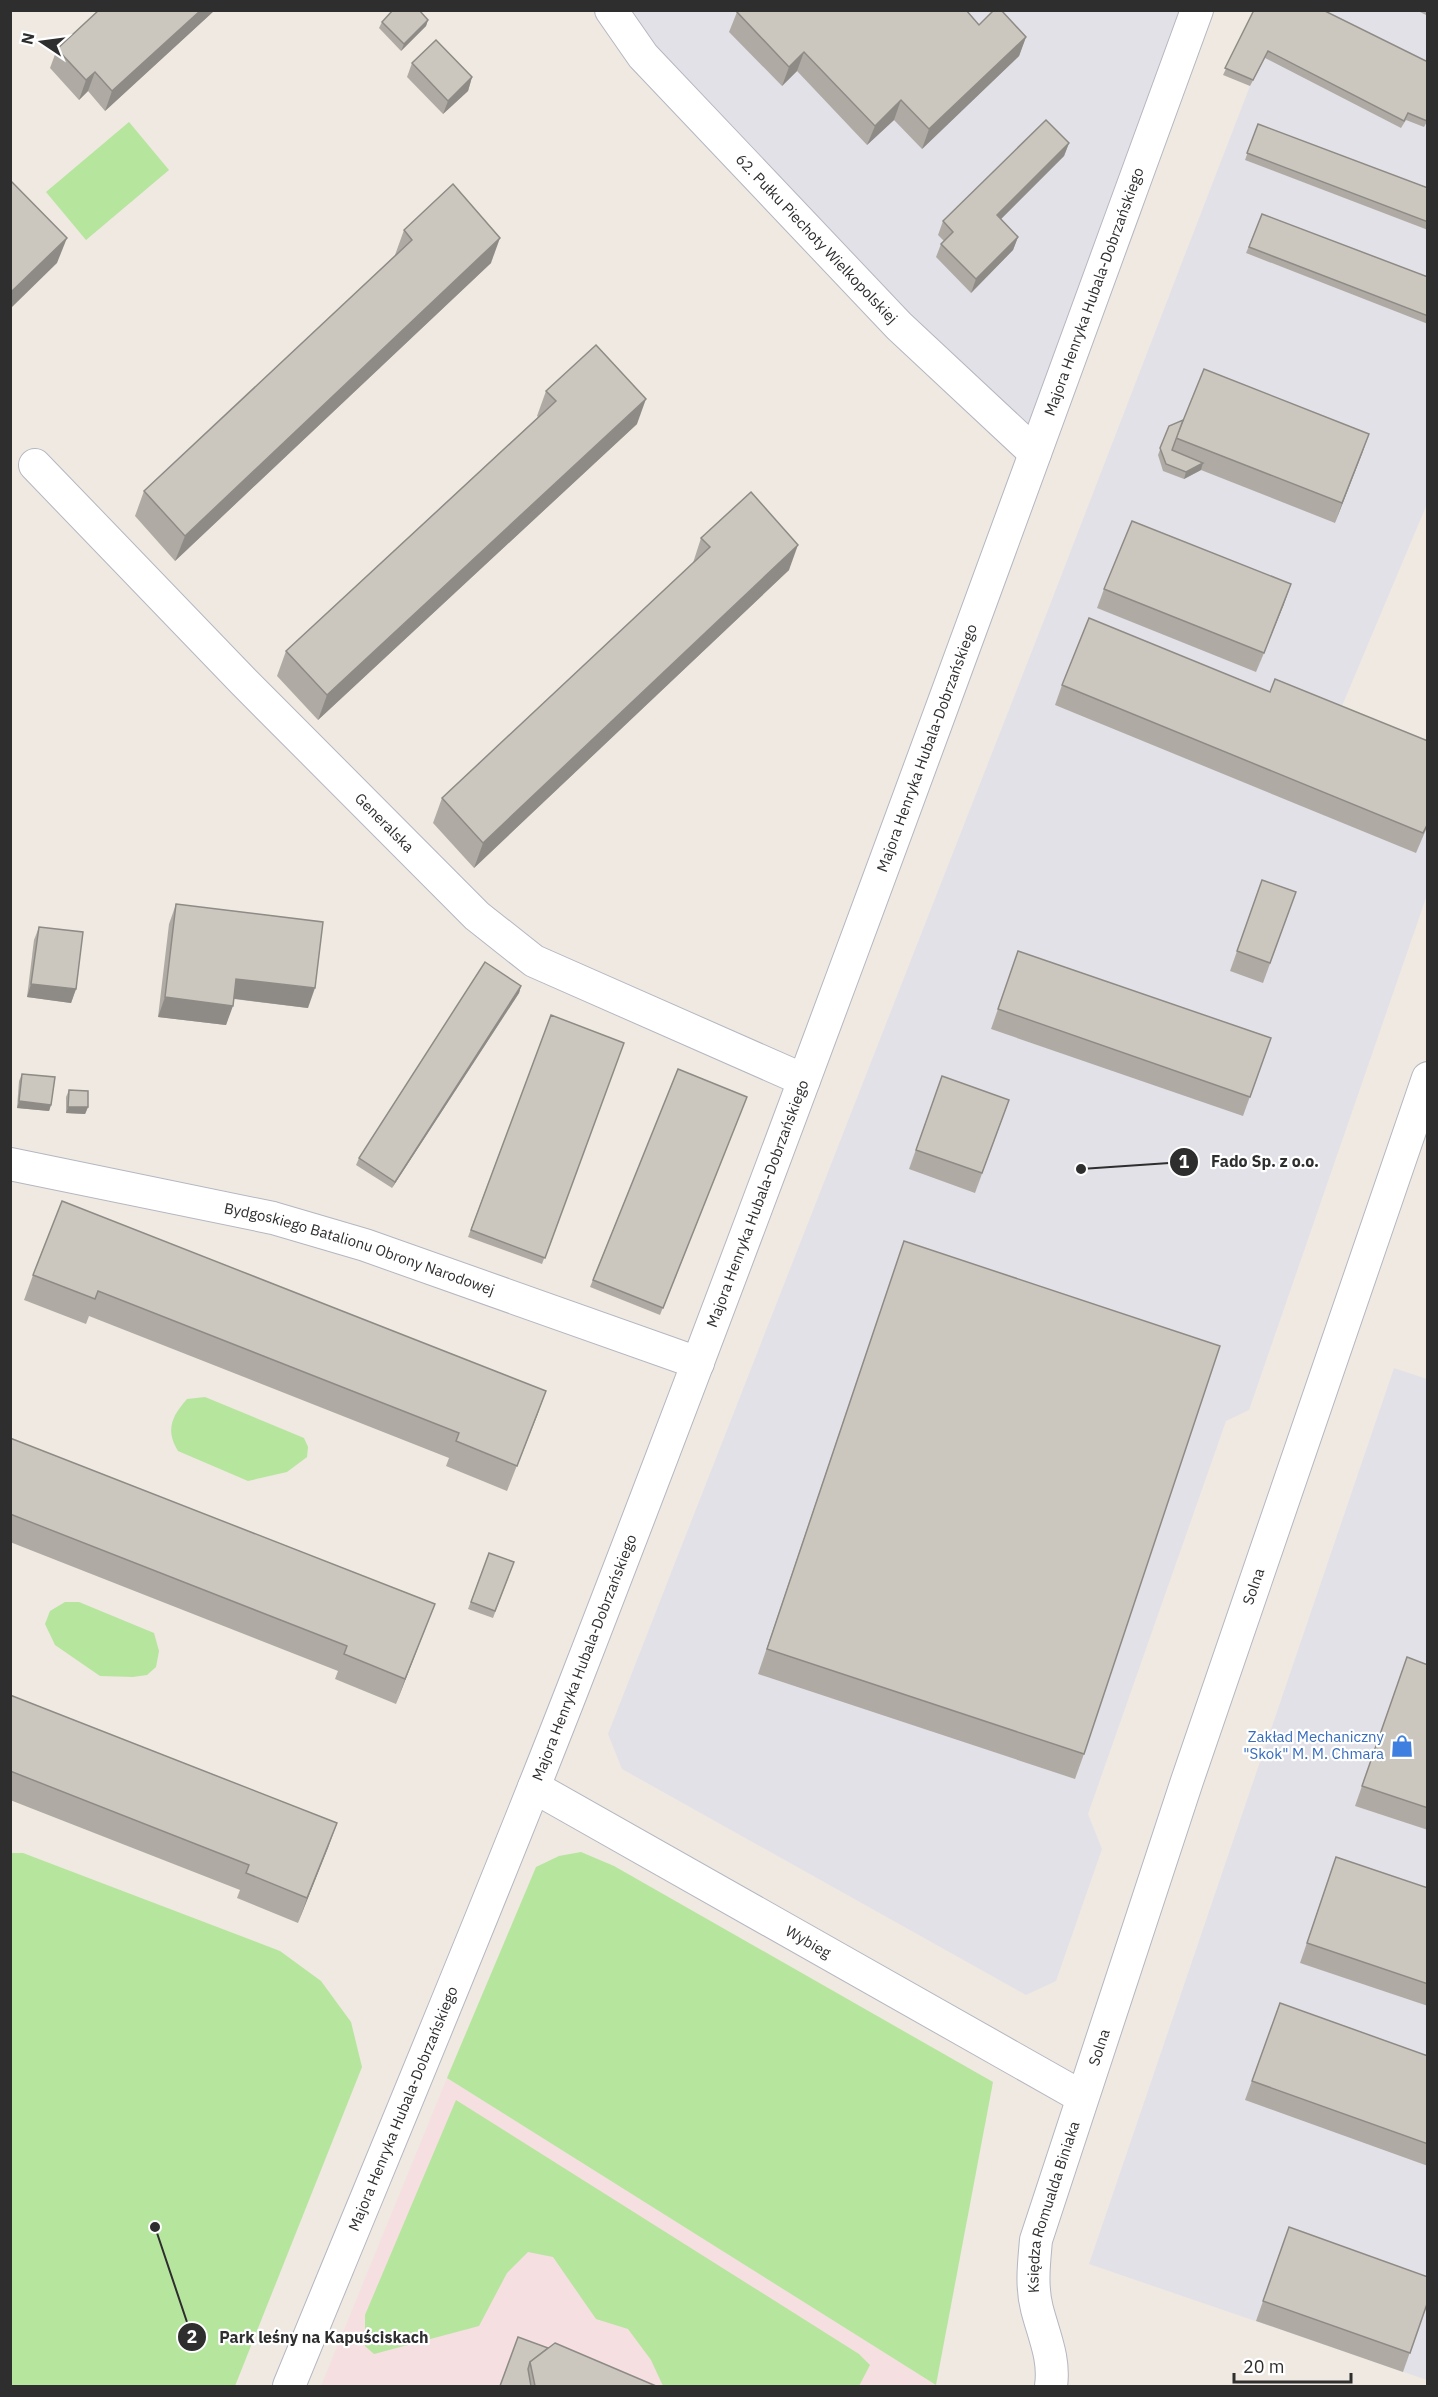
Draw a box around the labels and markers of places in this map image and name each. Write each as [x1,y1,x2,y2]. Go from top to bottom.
callout: Fado Sp. z o.o. [1169,1145,1331,1179]
place label: Zakład Mechaniczny "Skok" M. M. Chmara [1243,1727,1385,1763]
shop icon: Zakład Mechaniczny "Skok" M. M. Chmara [1389,1733,1415,1759]
callout: Park leśny na Kapuściskach [177,2320,440,2354]

